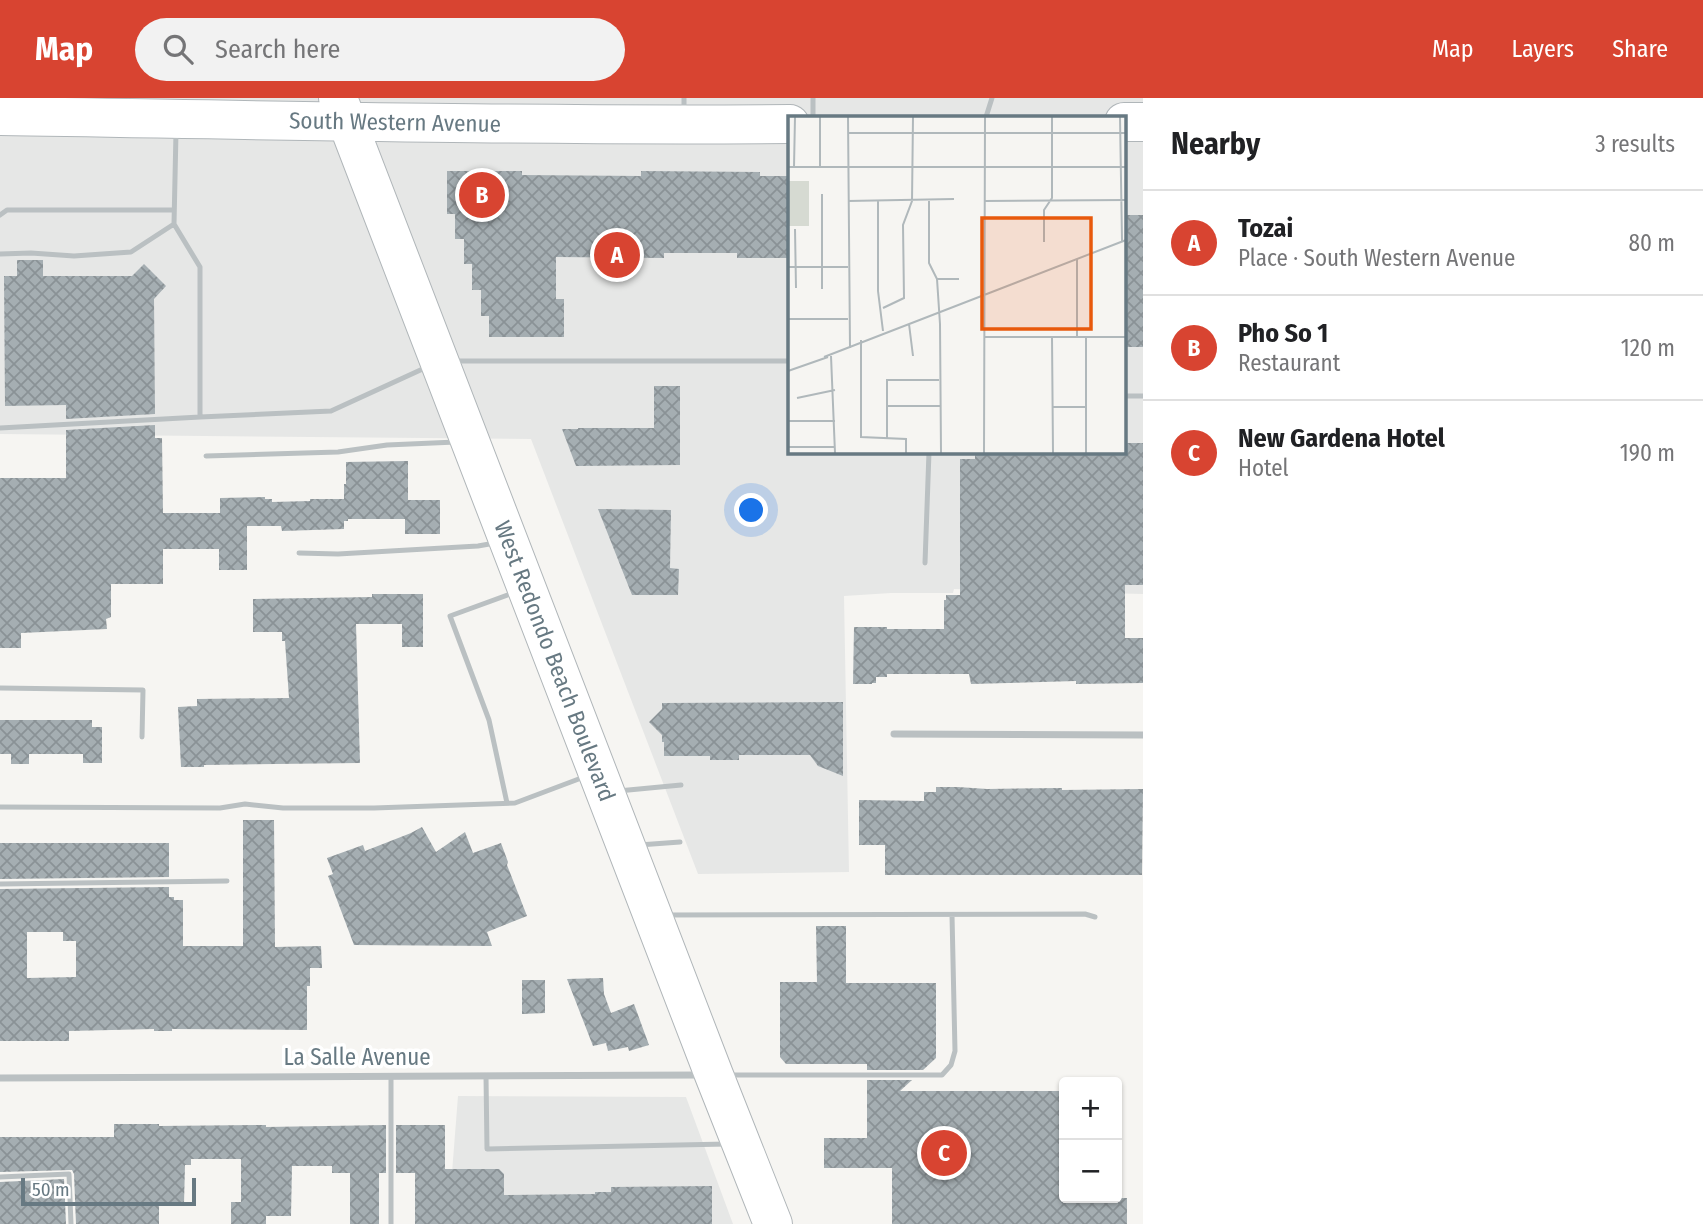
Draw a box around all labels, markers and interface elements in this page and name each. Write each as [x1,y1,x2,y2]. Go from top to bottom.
search box [135,18,625,81]
text: Map [35,29,93,69]
icon: search [159,30,197,68]
text: Search here [215,34,340,65]
text: Map [1432,35,1474,63]
text: Layers [1512,35,1574,63]
text: Share [1612,35,1668,63]
street label: South Western Avenue [289,106,501,138]
inset map [788,116,1126,453]
text: Nearby [1171,126,1260,162]
text: 3 results [1595,130,1675,158]
pin: B [459,169,505,221]
text: Tozai [1238,213,1293,244]
pin: A [594,229,640,281]
text: A [1188,229,1200,257]
text: 80 m [1628,229,1675,257]
text: Place · South Western Avenue [1238,244,1515,272]
text: Pho So 1 [1238,318,1328,349]
text: B [1188,334,1200,362]
text: 120 m [1621,334,1675,362]
text: Restaurant [1238,349,1340,377]
text: New Gardena Hotel [1238,423,1445,454]
text: C [1188,439,1200,467]
text: 190 m [1620,439,1675,467]
text: Hotel [1238,454,1289,482]
your location [734,493,768,527]
street label: West Redondo Beach Boulevard [488,517,622,805]
street label: La Salle Avenue [283,1043,431,1071]
map controls [1059,1077,1122,1203]
button: + [1059,1077,1122,1140]
pin: C [921,1127,967,1179]
button: − [1059,1140,1122,1203]
scale bar [21,1175,196,1207]
text: 50 m [32,1178,70,1201]

